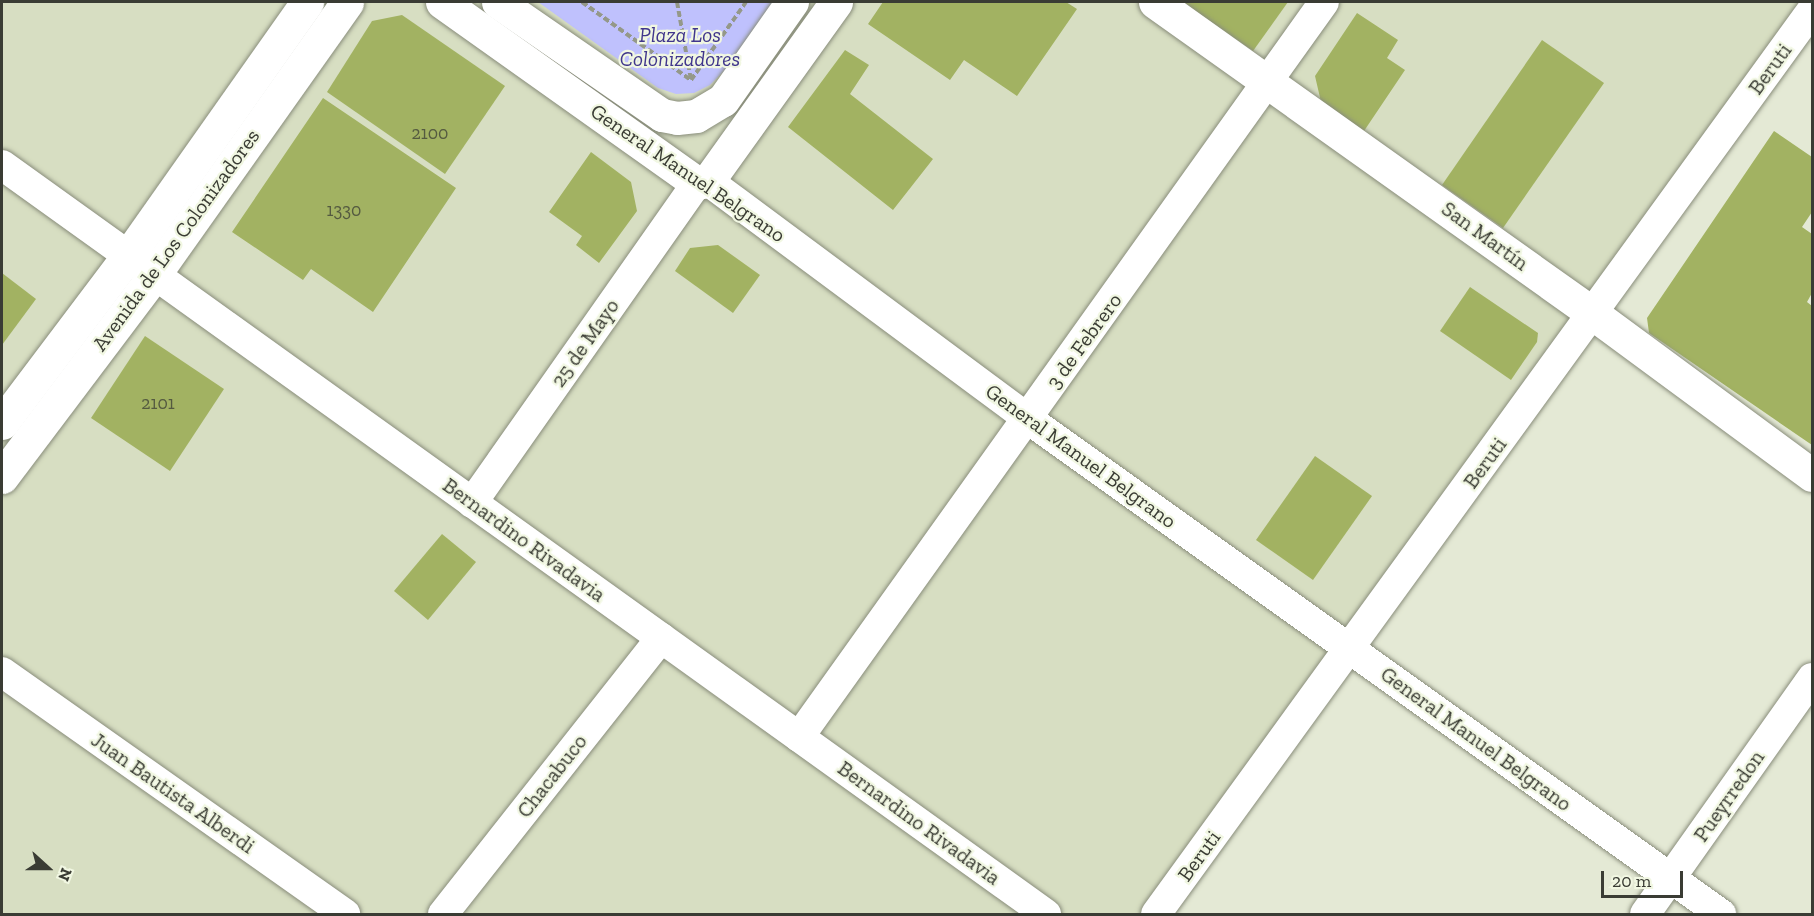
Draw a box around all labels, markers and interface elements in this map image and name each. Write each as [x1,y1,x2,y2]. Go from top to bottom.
park label: Plaza Los Colonizadores [620,22,740,72]
street label: Beruti [1743,39,1797,99]
street label: General Manuel Belgrano [586,98,790,248]
house number: 2100 [412,122,448,144]
street label: Avenida de Los Colonizadores [87,124,265,356]
street label: San Martín [1437,196,1533,276]
house number: 1330 [327,199,361,221]
street label: 3 de Febrero [1041,288,1127,394]
street label: 25 de Mayo [545,294,625,392]
street label: General Manuel Belgrano [981,378,1181,534]
house number: 2101 [141,392,175,414]
street label: Beruti [1458,433,1512,493]
street label: Bernardino Rivadavia [438,473,610,607]
street label: General Manuel Belgrano [1376,661,1576,817]
street label: Juan Bautista Alberdi [86,727,260,859]
street label: Chacabuco [512,729,592,823]
street label: Pueyrredon [1688,745,1770,847]
street label: Bernardino Rivadavia [833,756,1005,890]
street label: Beruti [1172,826,1226,886]
north arrow [18,838,78,898]
scale bar [1604,859,1686,897]
text: N [54,866,76,884]
text: 20 m [1612,870,1651,892]

